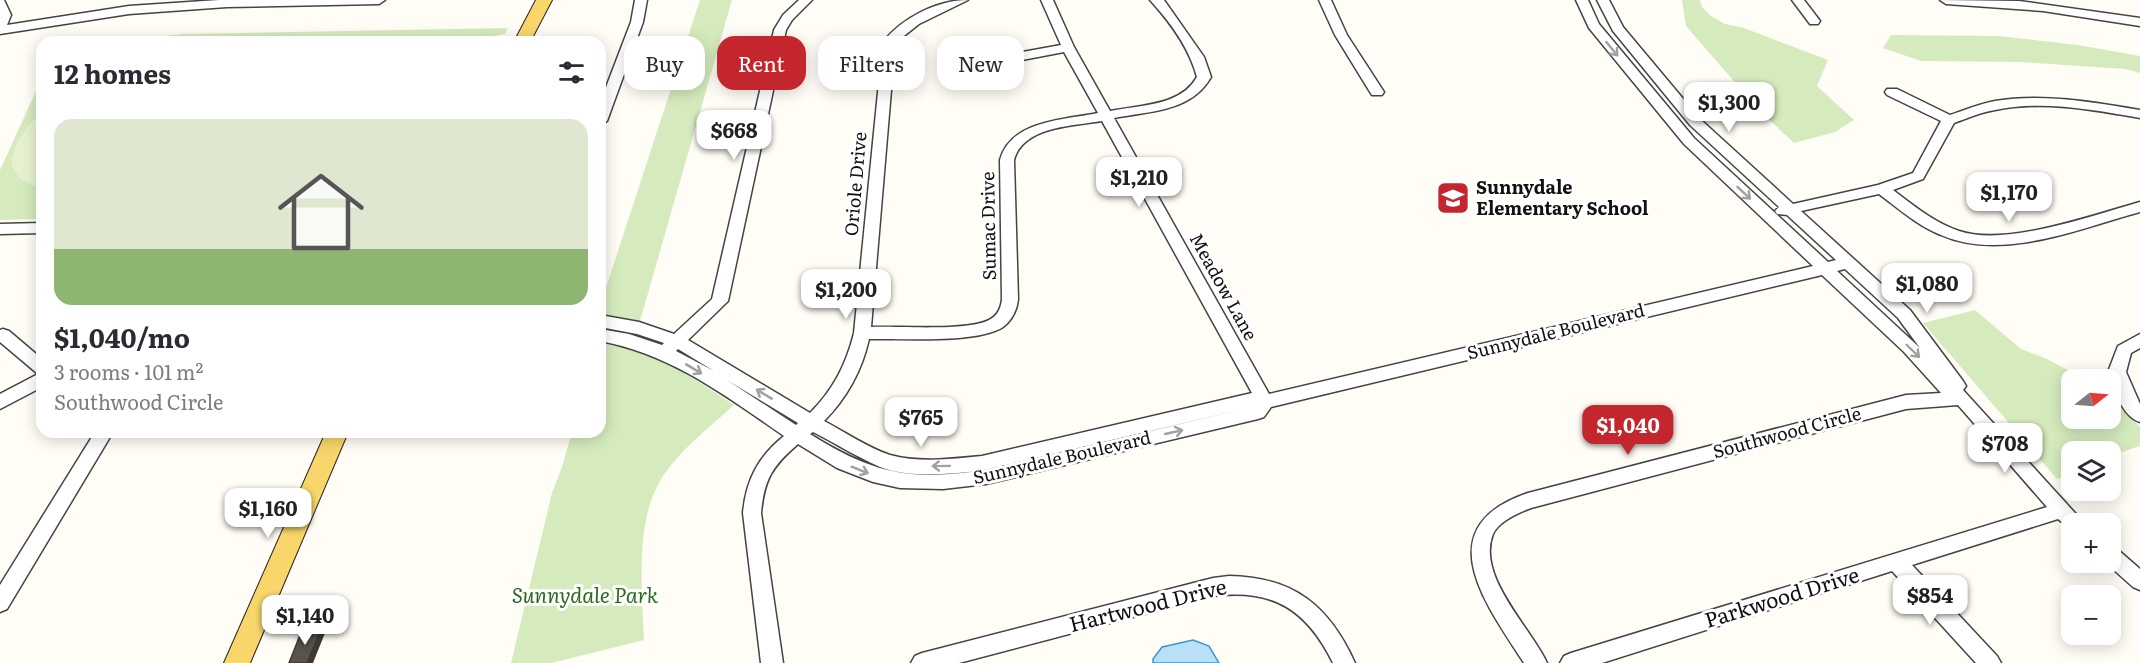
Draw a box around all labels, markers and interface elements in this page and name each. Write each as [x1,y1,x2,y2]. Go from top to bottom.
chip: Buy [624,36,705,90]
chip: Rent [717,36,806,90]
chip: Filters [818,36,925,90]
chip: New [937,36,1024,90]
one-way arrow [1606,41,1619,57]
text: 12 homes [54,53,171,92]
icon: filters [555,56,588,89]
pin: $1,300 [1680,82,1778,133]
text: $1,300 [1698,86,1760,116]
pin: $668 [698,110,770,161]
text: $668 [710,114,758,144]
street label: Oriole Drive [837,131,873,237]
pin: $1,210 [1090,157,1188,208]
icon: home [267,158,375,266]
text: $1,210 [1110,161,1168,191]
street label: Sumac Drive [973,171,1002,281]
pin: $1,170 [1960,172,2058,223]
place label: Sunnydale Elementary School [1476,173,1649,221]
text: $1,170 [1980,176,2038,206]
school or university icon: Sunnydale Elementary School [1435,180,1471,216]
one-way arrow [1736,185,1751,200]
street label: Meadow Lane [1184,228,1265,345]
pin: $1,080 [1878,263,1976,314]
text: $1,080 [1895,267,1959,297]
pin: $1,200 [797,269,895,320]
text: $1,200 [815,273,877,303]
street label: Sunnydale Boulevard [1464,295,1647,366]
text: $1,040/mo [54,317,190,356]
one-way arrow [1905,344,1920,359]
text: 3 rooms · 101 m² [54,356,203,386]
one-way arrow [685,363,702,375]
north arrow [2061,369,2121,429]
map controls [2061,369,2121,645]
text: Southwood Circle [54,386,223,416]
one-way arrow [755,388,772,401]
pin: $765 [885,397,957,448]
street label: Southwood Circle [1709,399,1864,464]
text: $765 [899,401,943,431]
pin: $1,040 [1579,405,1677,456]
text: $1,040 [1596,409,1660,439]
street label: Sunnydale Boulevard [970,423,1153,490]
pin: $708 [1969,423,2041,474]
one-way arrow [1164,426,1183,438]
text: $708 [1982,427,2028,457]
button: layers [2061,441,2121,501]
one-way arrow [931,460,951,472]
one-way arrow [850,465,869,476]
pin: $1,160 [219,488,317,539]
text: $1,160 [239,492,297,522]
button: + [2061,513,2121,573]
street label: Parkwood Drive [1700,557,1863,634]
street label: Hartwood Drive [1065,569,1229,638]
pin: $854 [1894,575,1966,626]
park label: Sunnydale Park [512,578,659,609]
text: $854 [1907,579,1953,609]
button: − [2061,585,2121,645]
pin: $1,140 [256,595,354,646]
text: $1,140 [276,599,334,629]

